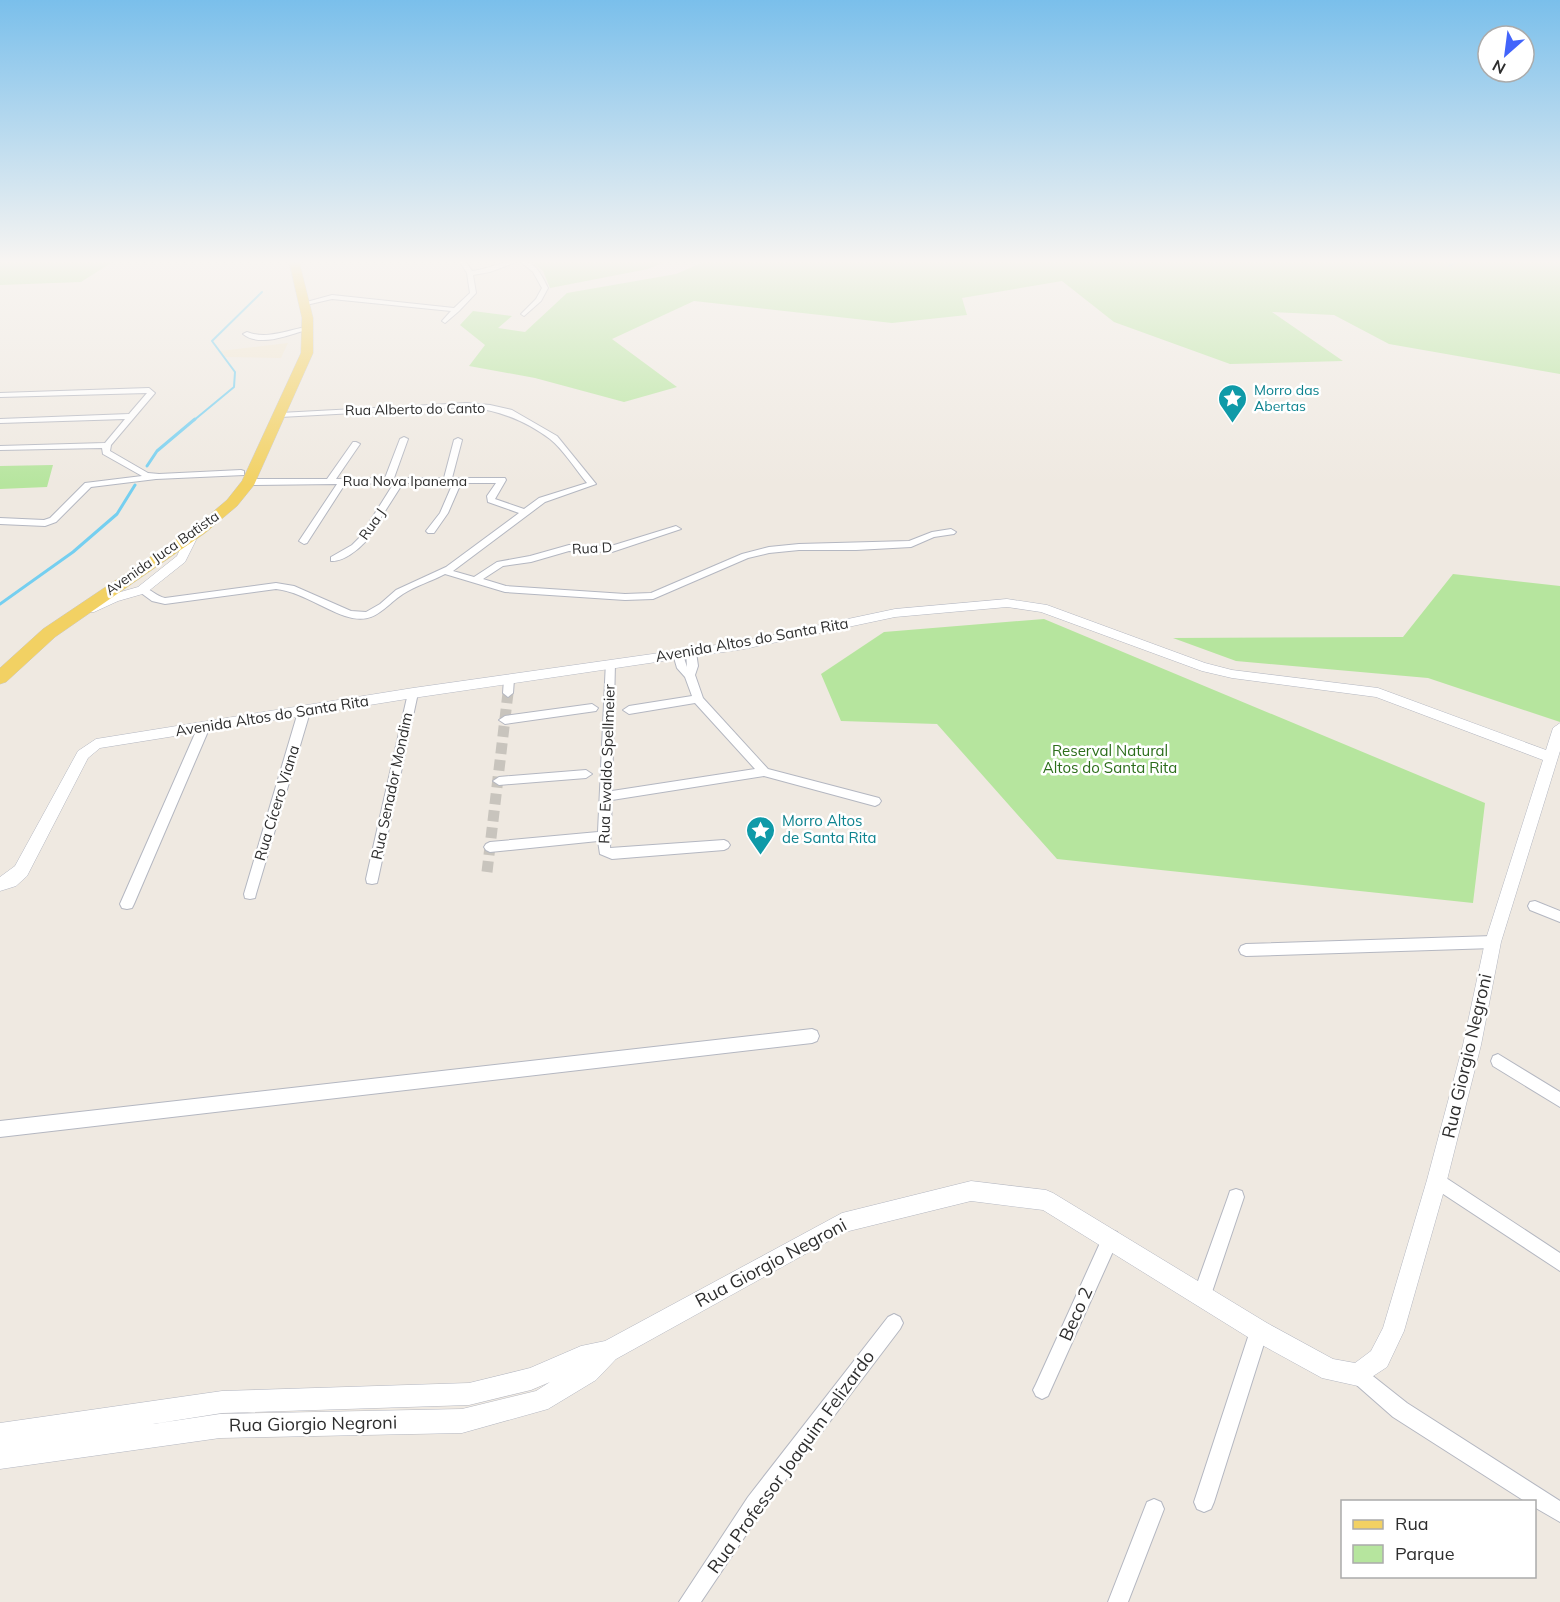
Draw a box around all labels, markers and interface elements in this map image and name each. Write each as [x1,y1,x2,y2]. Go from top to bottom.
north arrow [1476,24,1536,84]
text: N [1489,56,1509,79]
place label: Morro das Abertas [1254,381,1320,415]
place icon: Morro das Abertas [1217,382,1249,424]
street label: Rua Alberto do Canto [345,399,485,419]
street label: Rua Nova Ipanema [343,472,467,490]
street label: Rua J [355,505,389,543]
street label: Avenida Juca Batista [102,507,222,599]
street label: Rua D [571,538,613,558]
street label: Avenida Altos do Santa Rita [654,613,850,666]
street label: Rua Ewaldo Spellmeier [594,683,619,844]
street label: Avenida Altos do Santa Rita [174,691,370,740]
street label: Rua Senador Mondim [367,710,416,861]
park label: Reserval Natural Altos do Santa Rita [1043,741,1177,777]
street label: Rua Cícero Viana [250,743,303,863]
place label: Morro Altos de Santa Rita [782,811,877,847]
place icon: Morro Altos de Santa Rita [745,814,777,856]
street label: Rua Giorgio Negroni [1436,971,1497,1140]
street label: Rua Giorgio Negroni [691,1213,850,1312]
street label: Beco 2 [1054,1283,1098,1344]
street label: Rua Professor Joaquim Felizardo [702,1346,879,1578]
street label: Rua Giorgio Negroni [229,1411,397,1436]
legend [1341,1500,1536,1578]
text: Rua [1395,1512,1429,1535]
text: Parque [1395,1542,1454,1565]

